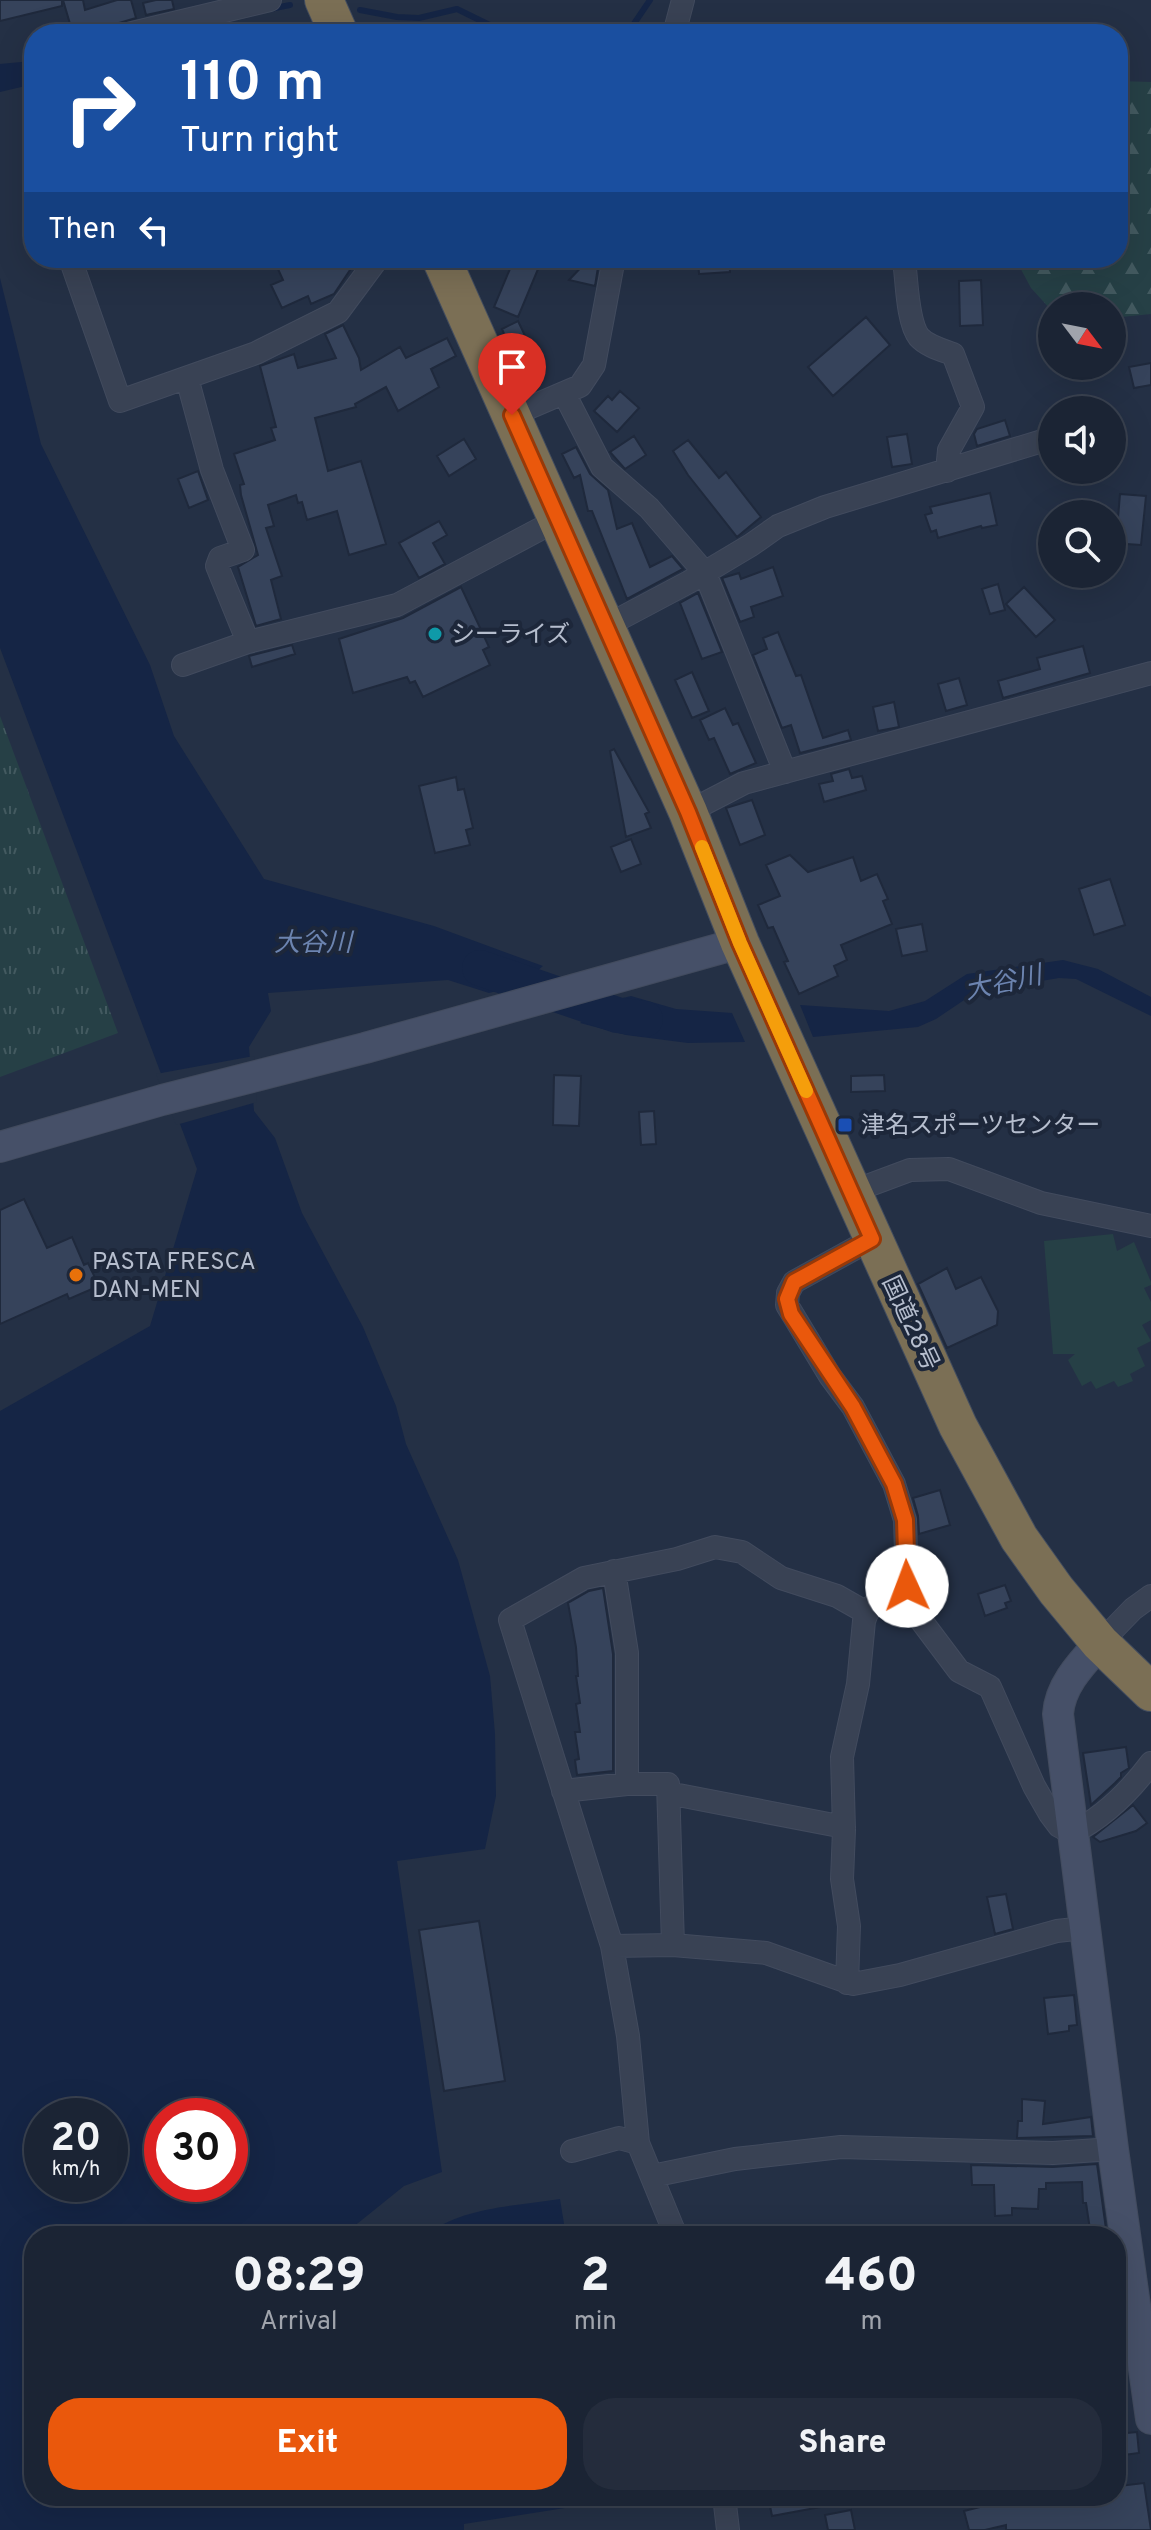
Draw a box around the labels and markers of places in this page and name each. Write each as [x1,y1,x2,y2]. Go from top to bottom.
pin [478,333,546,415]
place label: シーライズ [451,621,570,651]
marker: シーライズ [426,625,444,643]
place label: 津名スポーツセンター [861,1112,1101,1142]
marker: 津名スポーツセンター [836,1116,854,1134]
place label: PASTA FRESCA DAN-MEN [92,1248,256,1306]
marker: PASTA FRESCA DAN-MEN [67,1266,85,1284]

